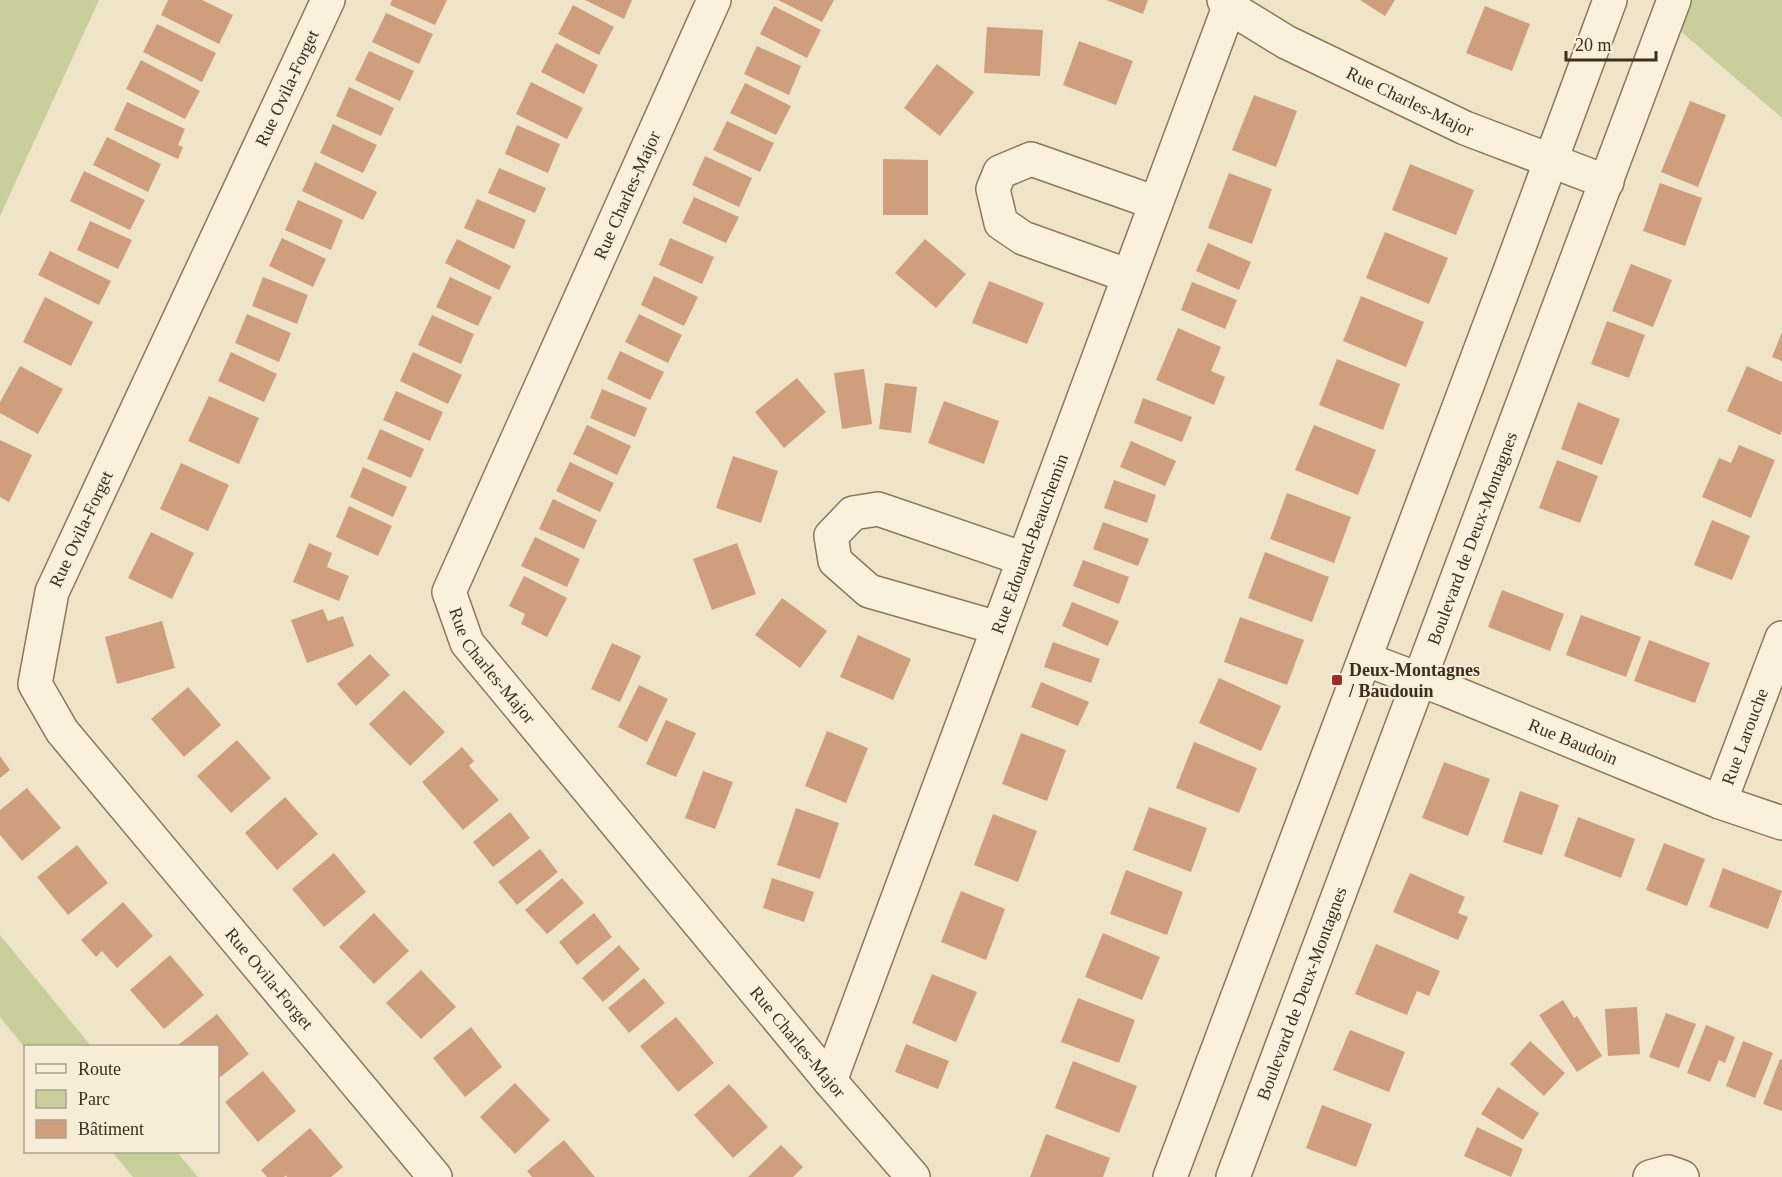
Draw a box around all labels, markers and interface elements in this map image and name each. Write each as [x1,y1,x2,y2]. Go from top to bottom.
scale bar [1566,24,1656,62]
street label: Rue Ovila-Forget [251,27,323,149]
text: 20 m [1575,35,1612,55]
street label: Rue Charles-Major [1343,63,1476,140]
street label: Rue Charles-Major [590,128,664,262]
street label: Boulevard de Deux-Montagnes [1423,429,1521,648]
street label: Rue Edouard-Beauchemin [987,451,1072,637]
street label: Rue Ovila-Forget [45,468,117,590]
street label: Rue Charles-Major [445,605,540,728]
place label: Deux-Montagnes / Baudouin [1348,660,1480,701]
marker: Deux-Montagnes / Baudouin [1330,673,1344,687]
street label: Rue Larouche [1717,686,1772,788]
street label: Rue Baudoin [1526,715,1621,769]
street label: Boulevard de Deux-Montagnes [1253,884,1351,1103]
street label: Rue Ovila-Forget [221,924,317,1034]
street label: Rue Charles-Major [746,982,850,1102]
legend [24,1045,219,1153]
text: Route [78,1059,121,1079]
text: Parc [78,1089,110,1109]
text: Bâtiment [78,1119,144,1139]

